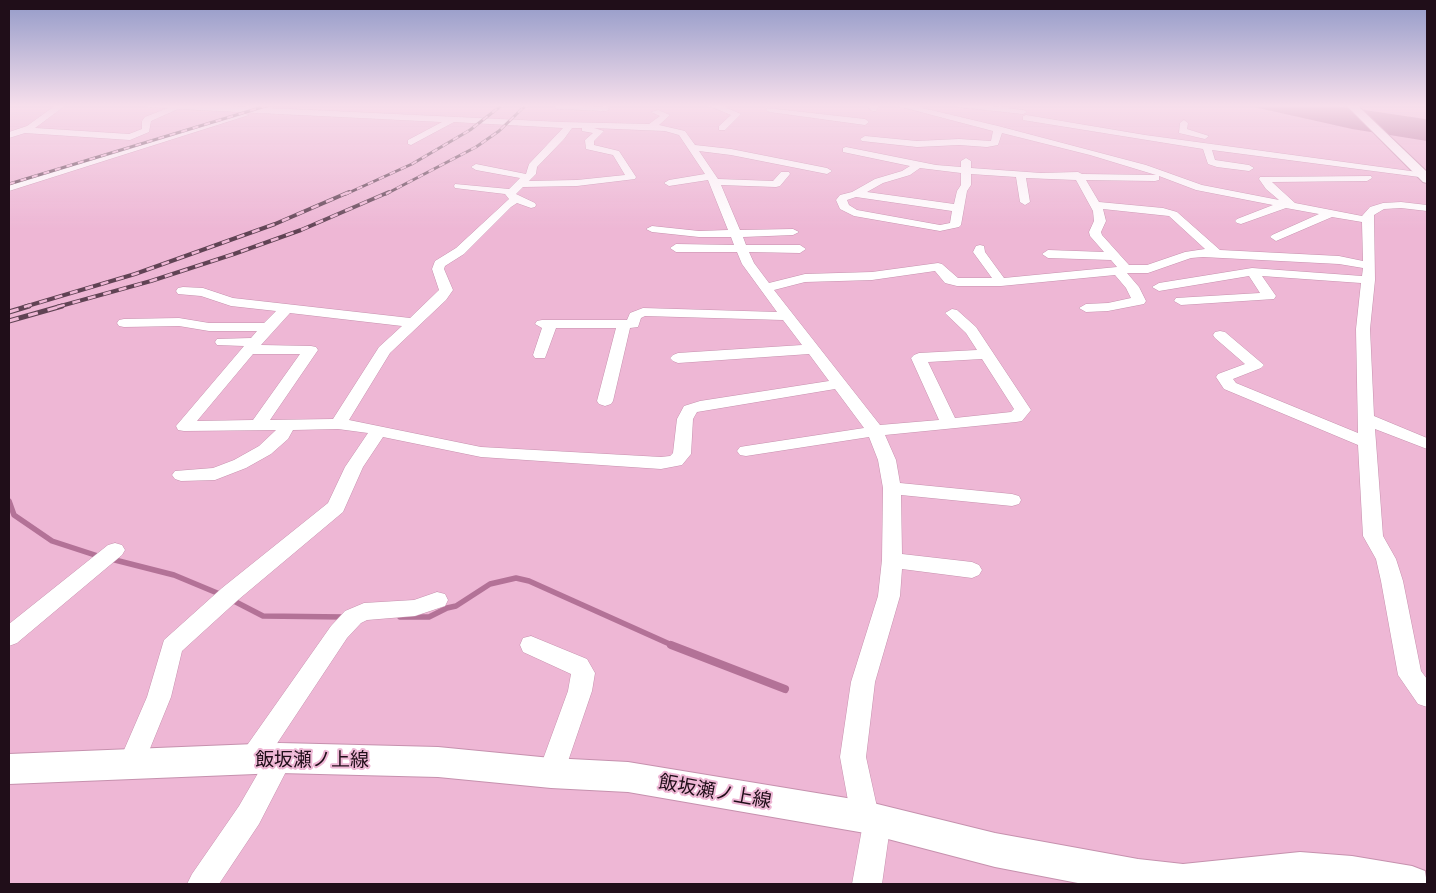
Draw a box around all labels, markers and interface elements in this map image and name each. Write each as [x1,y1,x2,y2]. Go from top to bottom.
street label: 飯坂瀬ノ上線 [255,749,369,771]
street label: 飯坂瀬ノ上線 [657,771,773,813]

